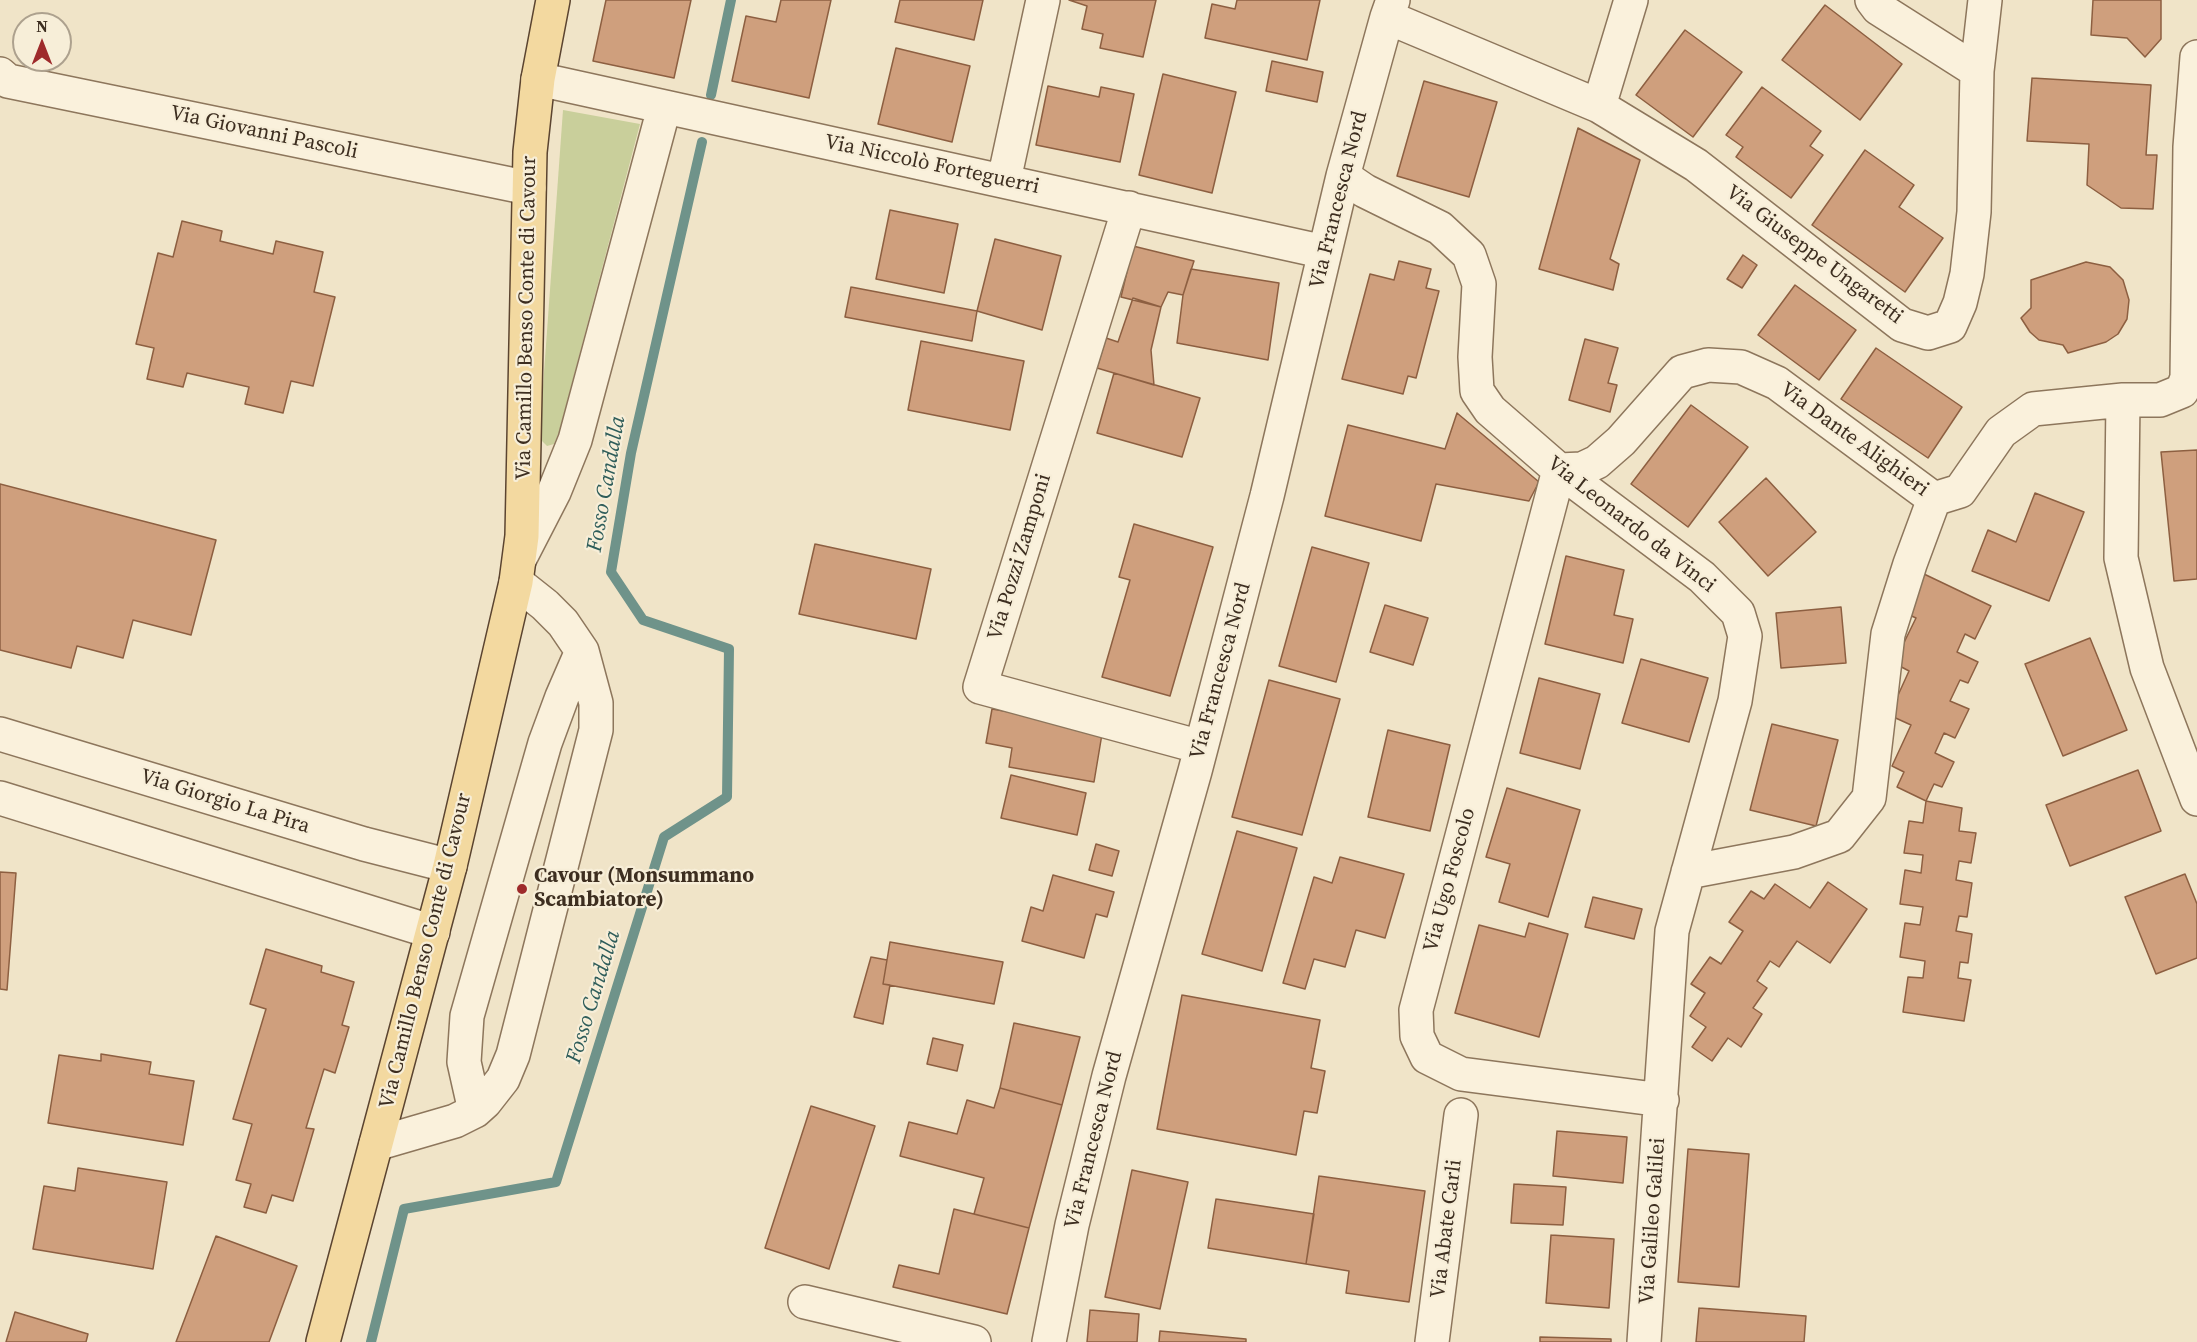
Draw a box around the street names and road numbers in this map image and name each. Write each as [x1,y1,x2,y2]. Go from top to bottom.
street label: Via Giovanni Pascoli [168,101,360,165]
street label: Via Francesca Nord [1305,109,1373,291]
street label: Via Niccolò Forteguerri [822,130,1042,200]
street label: Via Camillo Benso Conte di Cavour [512,156,542,480]
street label: Via Giuseppe Ungaretti [1720,180,1908,330]
street label: Via Dante Alighieri [1775,378,1933,502]
street label: Via Leonardo da Vinci [1542,451,1720,599]
street label: Via Pozzi Zamponi [983,471,1057,643]
street label: Via Francesca Nord [1185,580,1257,762]
street label: Via Giorgio La Pira [137,764,313,840]
street label: Via Camillo Benso Conte di Cavour [375,791,477,1111]
street label: Via Ugo Foscolo [1419,805,1481,955]
street label: Via Francesca Nord [1060,1049,1128,1231]
street label: Via Galileo Galilei [1635,1137,1671,1305]
street label: Via Abate Carli [1426,1158,1468,1300]

